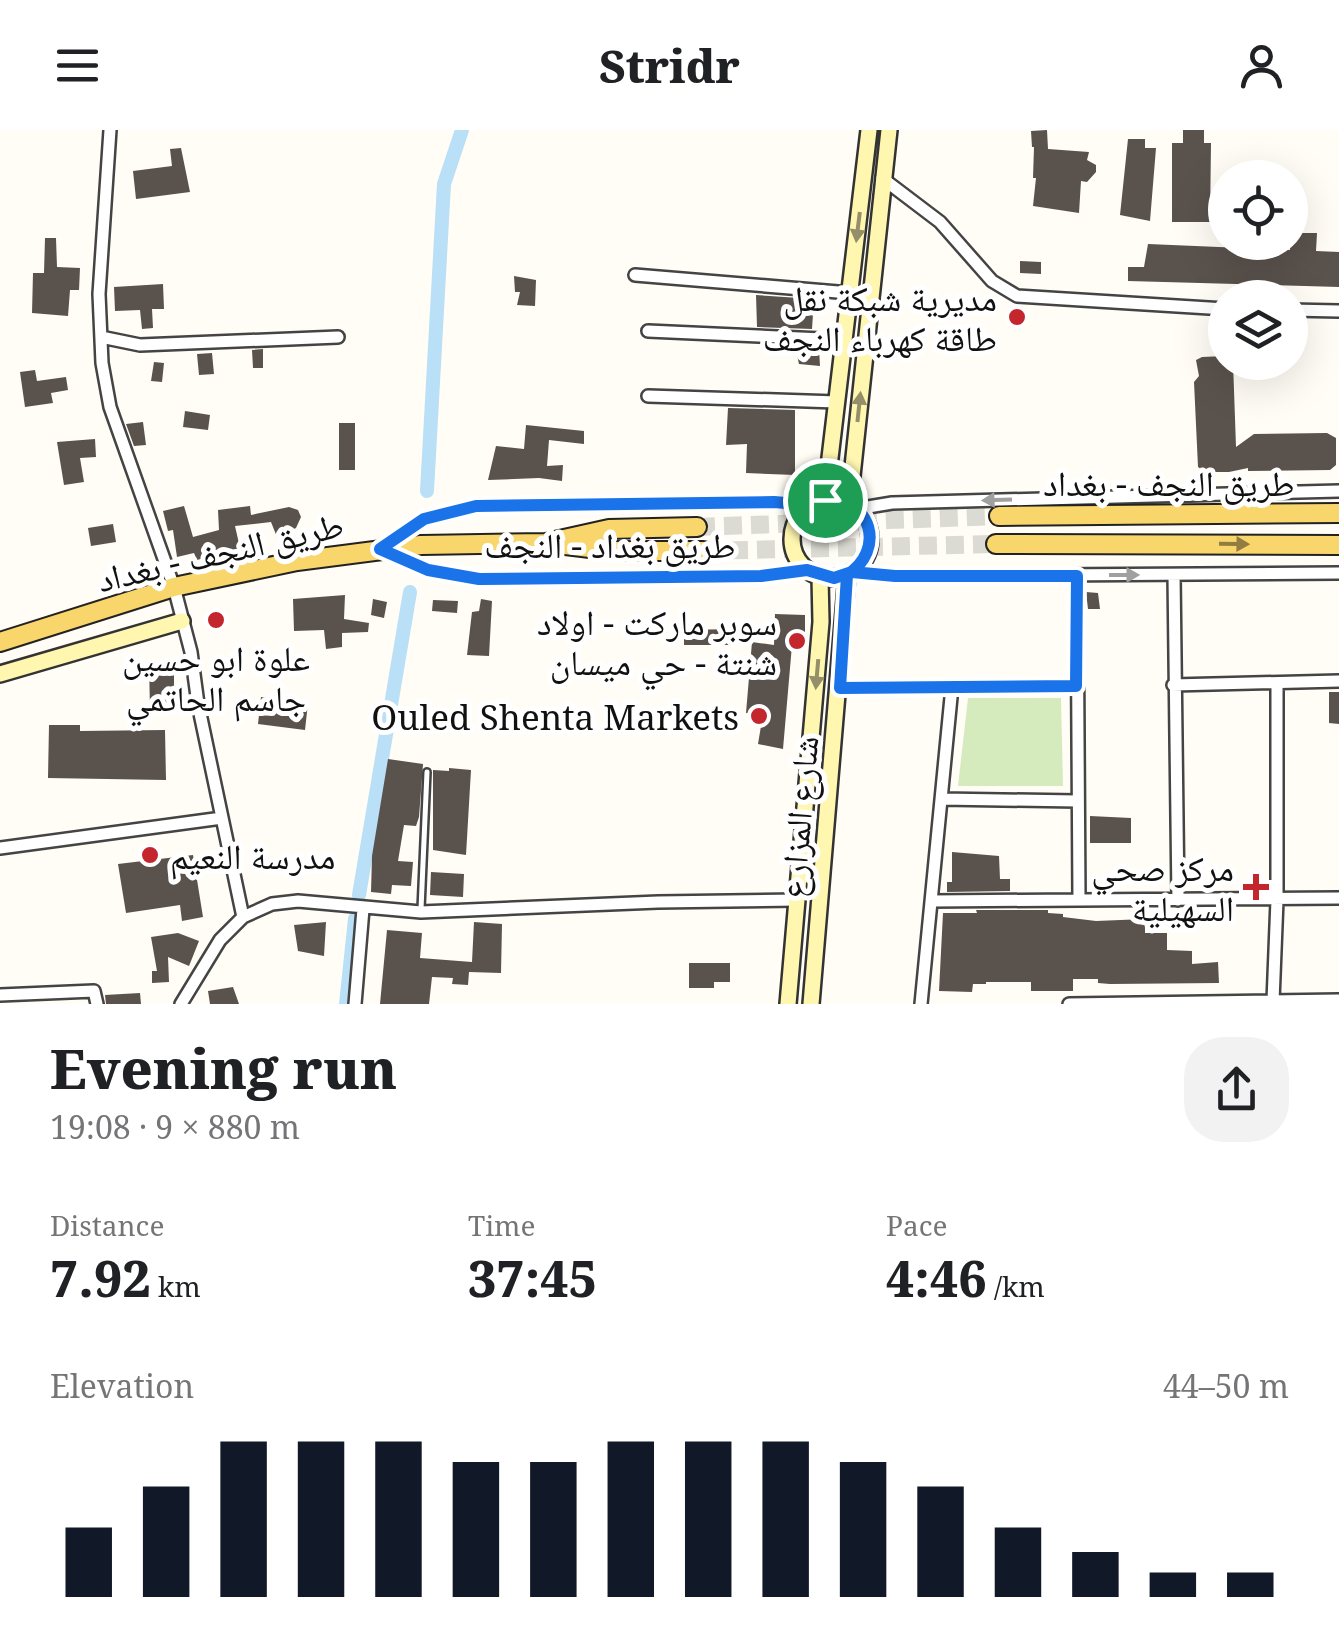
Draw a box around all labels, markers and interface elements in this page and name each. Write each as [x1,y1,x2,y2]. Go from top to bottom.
text: Stridr [599,35,740,96]
icon: menu [50,38,105,93]
icon: person [1234,38,1289,93]
map controls [1208,160,1308,380]
button: locate [1208,160,1308,260]
one-way arrow [850,211,866,243]
place label: مديرية شبكة نقل طاقة كهرباء النجف [763,274,997,361]
button: layers [1208,280,1308,380]
marker: مديرية شبكة نقل طاقة كهرباء النجف [1006,306,1028,328]
one-way arrow [851,391,867,423]
pin [783,458,868,543]
street label: طريق النجف - بغداد [1043,459,1295,506]
icon: arrive [798,473,853,528]
one-way arrow [980,493,1012,509]
street label: طريق النجف - بغداد [92,500,348,602]
street label: طريق بغداد - النجف [484,521,736,568]
one-way arrow [1218,536,1250,552]
one-way arrow [1109,567,1141,583]
place label: سوبر ماركت - اولاد شنتة - حي ميسان [537,598,777,690]
marker: علوة ابو حسين جاسم الحاتمي [205,609,227,631]
marker: سوبر ماركت - اولاد شنتة - حي ميسان [786,630,808,652]
place label: علوة ابو حسين جاسم الحاتمي [122,634,310,726]
one-way arrow [808,659,824,690]
place label: Ouled Shenta Markets [371,693,739,740]
marker: Ouled Shenta Markets [748,705,770,727]
street label: شارع المزارع [767,734,829,900]
place label: مدرسة النعيم [170,832,336,880]
marker: مدرسة النعيم [139,844,161,866]
place label: مركز صحي السهيلية [1091,844,1234,931]
marker: مركز صحي السهيلية [1243,874,1269,900]
text: Evening run [50,1030,397,1105]
button: share [1184,1037,1289,1142]
text: 19:08 · 9 × 880 m [50,1105,300,1148]
text: Distance [50,1206,164,1244]
text: Time [468,1206,536,1244]
text: Pace [886,1206,947,1244]
text: 7.92 [50,1244,151,1312]
text: 37:45 [468,1244,597,1312]
text: 4:46 [886,1244,987,1312]
text: km [151,1267,201,1305]
text: /km [987,1267,1045,1305]
text: Elevation [50,1364,194,1407]
text: 44–50 m [1163,1364,1289,1407]

